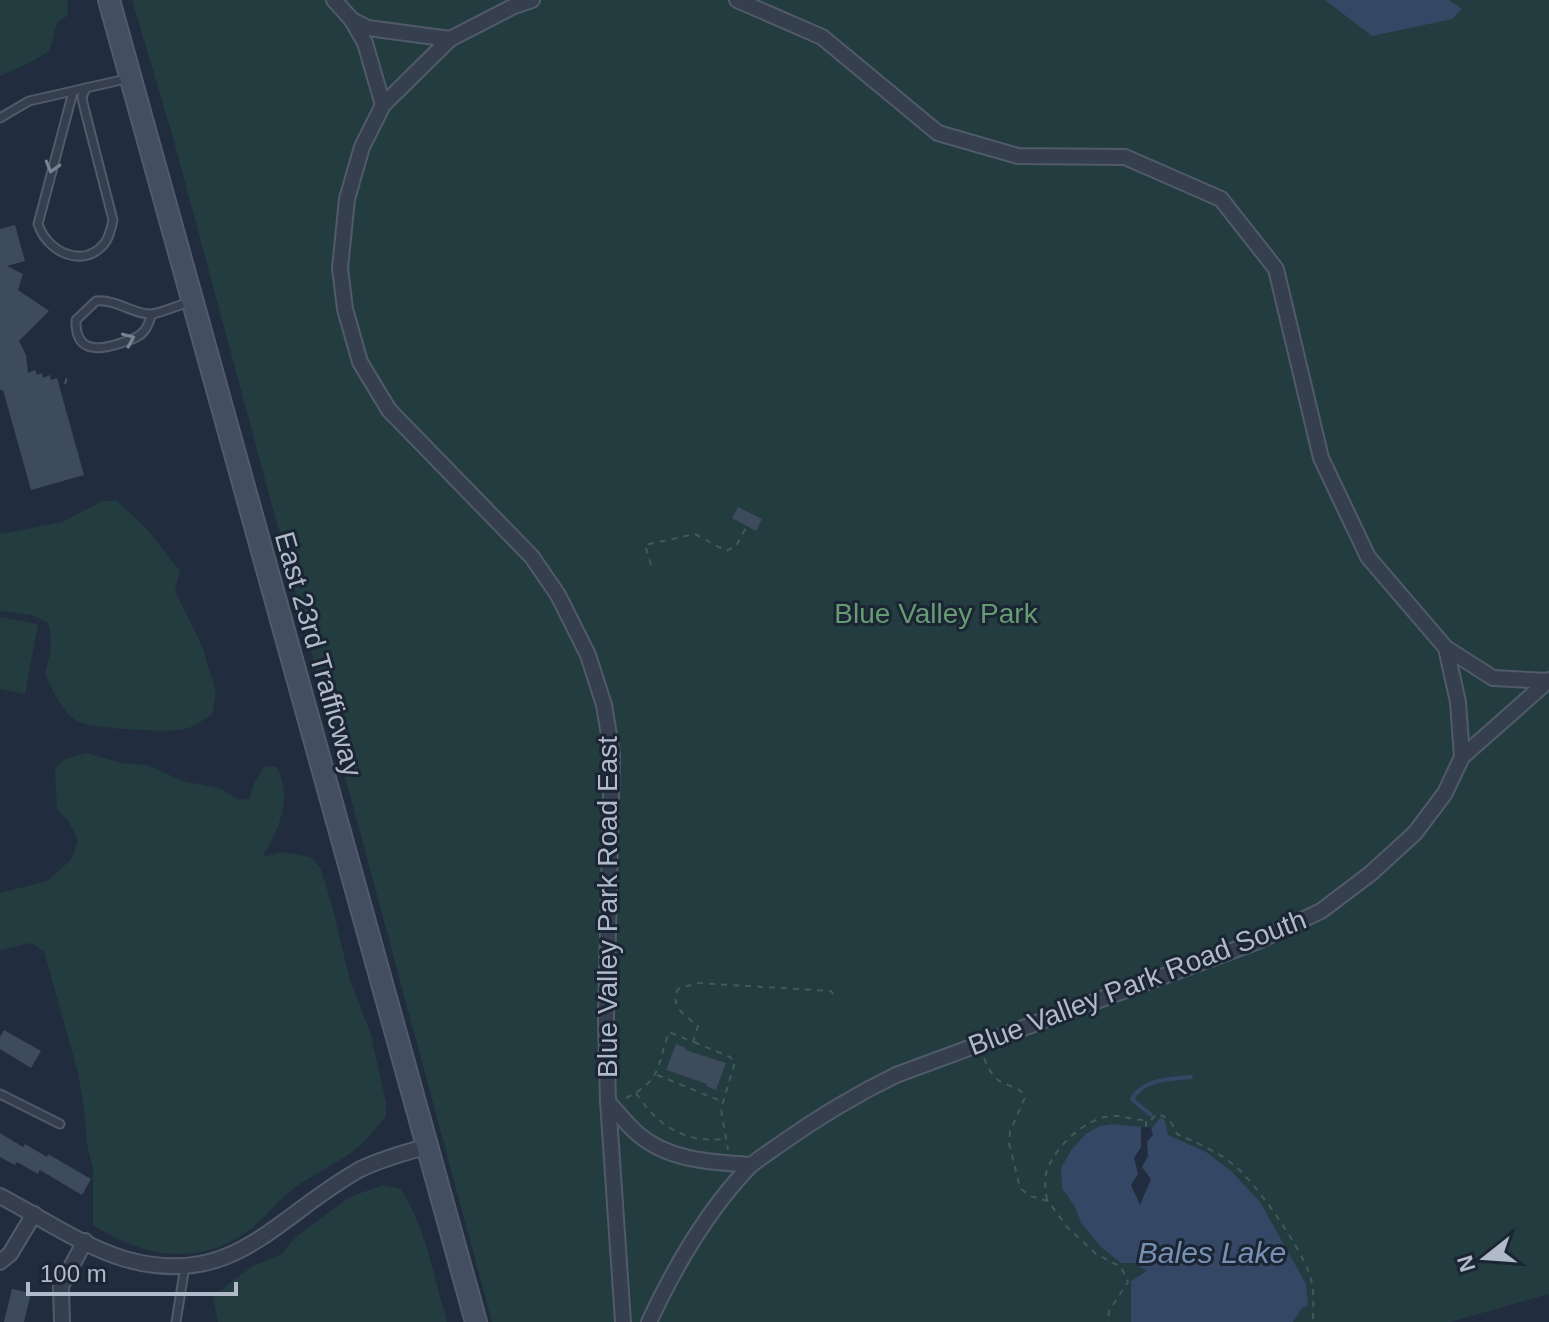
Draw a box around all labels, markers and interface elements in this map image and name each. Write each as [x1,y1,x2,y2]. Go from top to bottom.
one-way arrow [44,159,61,173]
one-way arrow [121,332,135,348]
street label: East 23rd Trafficway [269,528,368,780]
park label: Blue Valley Park [834,598,1039,629]
street label: Blue Valley Park Road East [592,736,623,1078]
street label: Blue Valley Park Road South [964,904,1310,1061]
north arrow [1445,1218,1525,1298]
water label: Bales Lake [1138,1236,1286,1269]
scale bar [28,1246,236,1296]
text: N [1452,1252,1481,1275]
text: 100 m [40,1260,107,1287]

